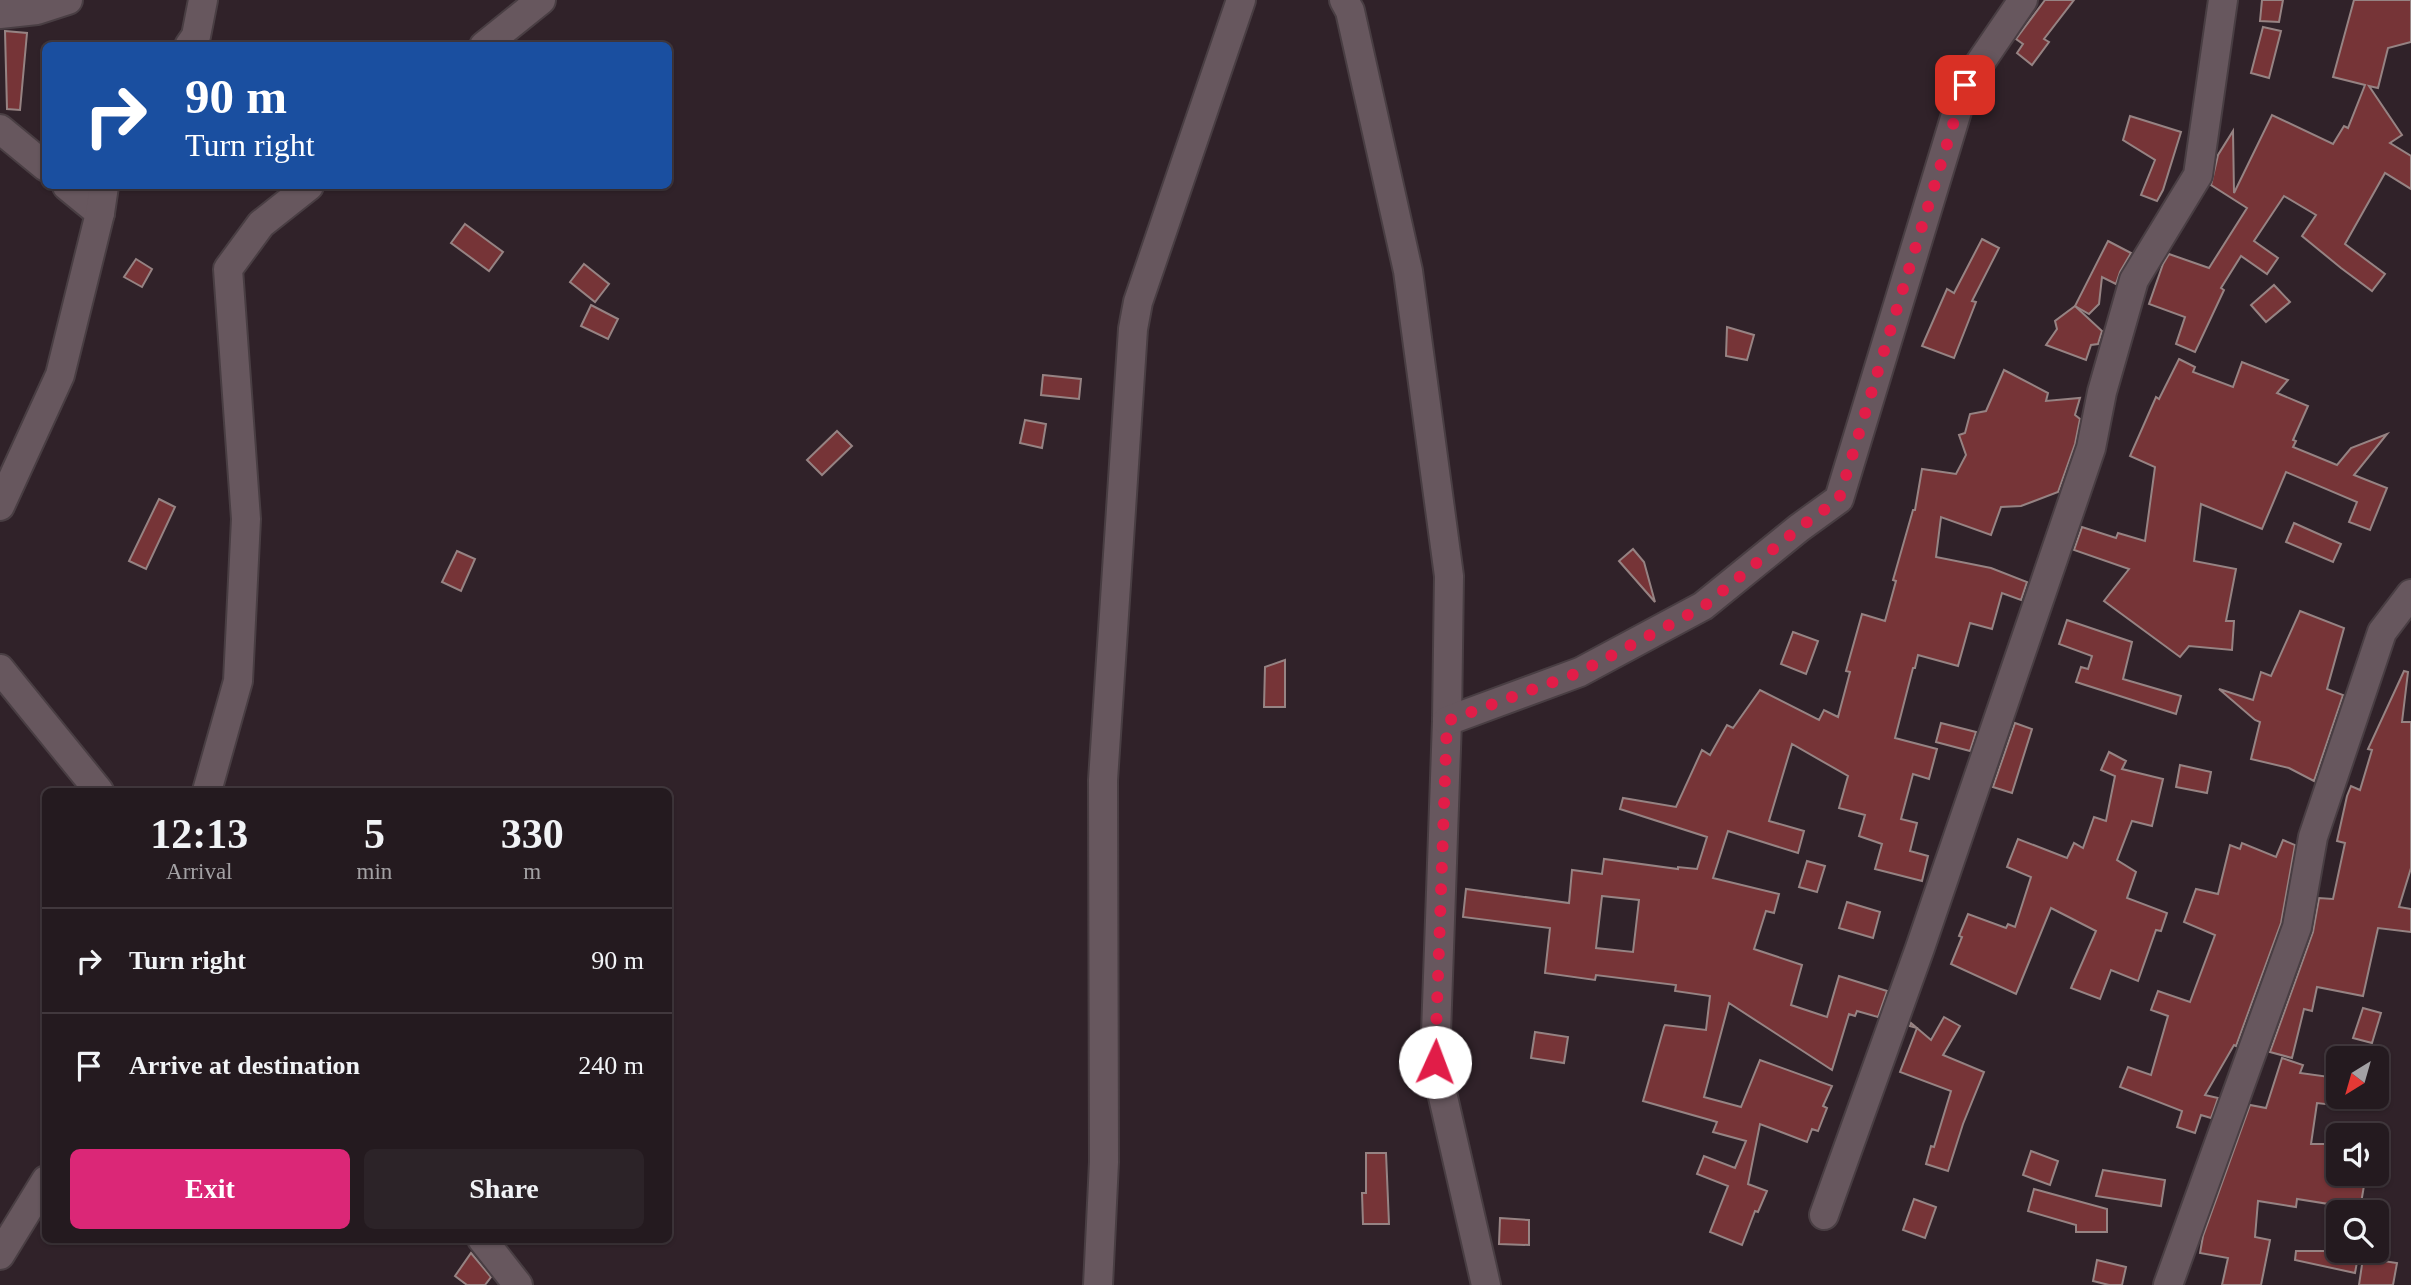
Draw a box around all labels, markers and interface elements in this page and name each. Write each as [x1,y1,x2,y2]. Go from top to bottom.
pin [1935,55,1995,115]
icon: arrive [1946,66,1984,104]
text: 90 m [185,69,287,124]
icon: right [70,70,161,161]
text: Turn right [185,127,315,163]
text: 12:13 [150,811,248,857]
text: 5 [364,811,385,857]
text: 330 [501,811,564,857]
text: Arrival [166,859,233,884]
text: min [357,859,392,884]
text: m [523,859,541,884]
icon: right [70,942,108,980]
text: Turn right [129,946,246,975]
text: 90 m [591,946,644,975]
position arrow [1398,1025,1472,1099]
north arrow [2326,1046,2389,1110]
map controls [2326,1046,2389,1263]
icon: arrive [70,1047,108,1085]
text: Arrive at destination [129,1051,360,1080]
text: 240 m [578,1051,644,1080]
button: sound [2326,1123,2389,1186]
button: Exit [70,1149,350,1229]
button: Share [364,1149,644,1229]
button: search [2326,1200,2389,1263]

